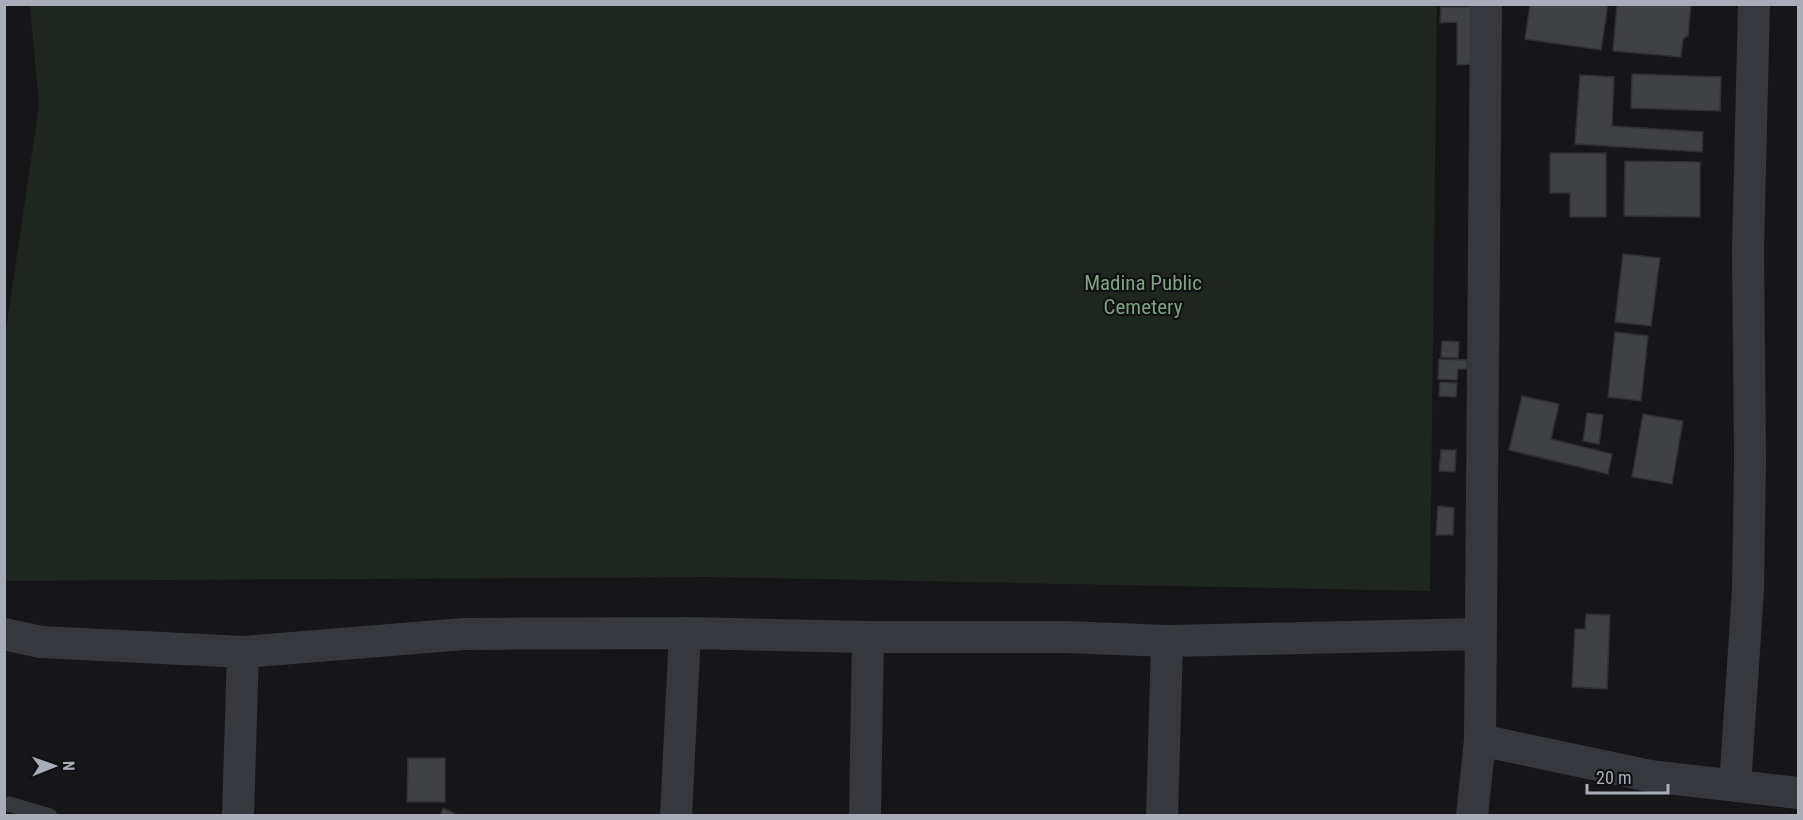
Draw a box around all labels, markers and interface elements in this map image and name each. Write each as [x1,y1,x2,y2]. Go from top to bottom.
park label: Madina Public Cemetery [1084,271,1202,319]
north arrow [24,736,84,796]
scale bar [1587,757,1668,795]
text: N [59,761,78,771]
text: 20 m [1596,767,1631,788]

